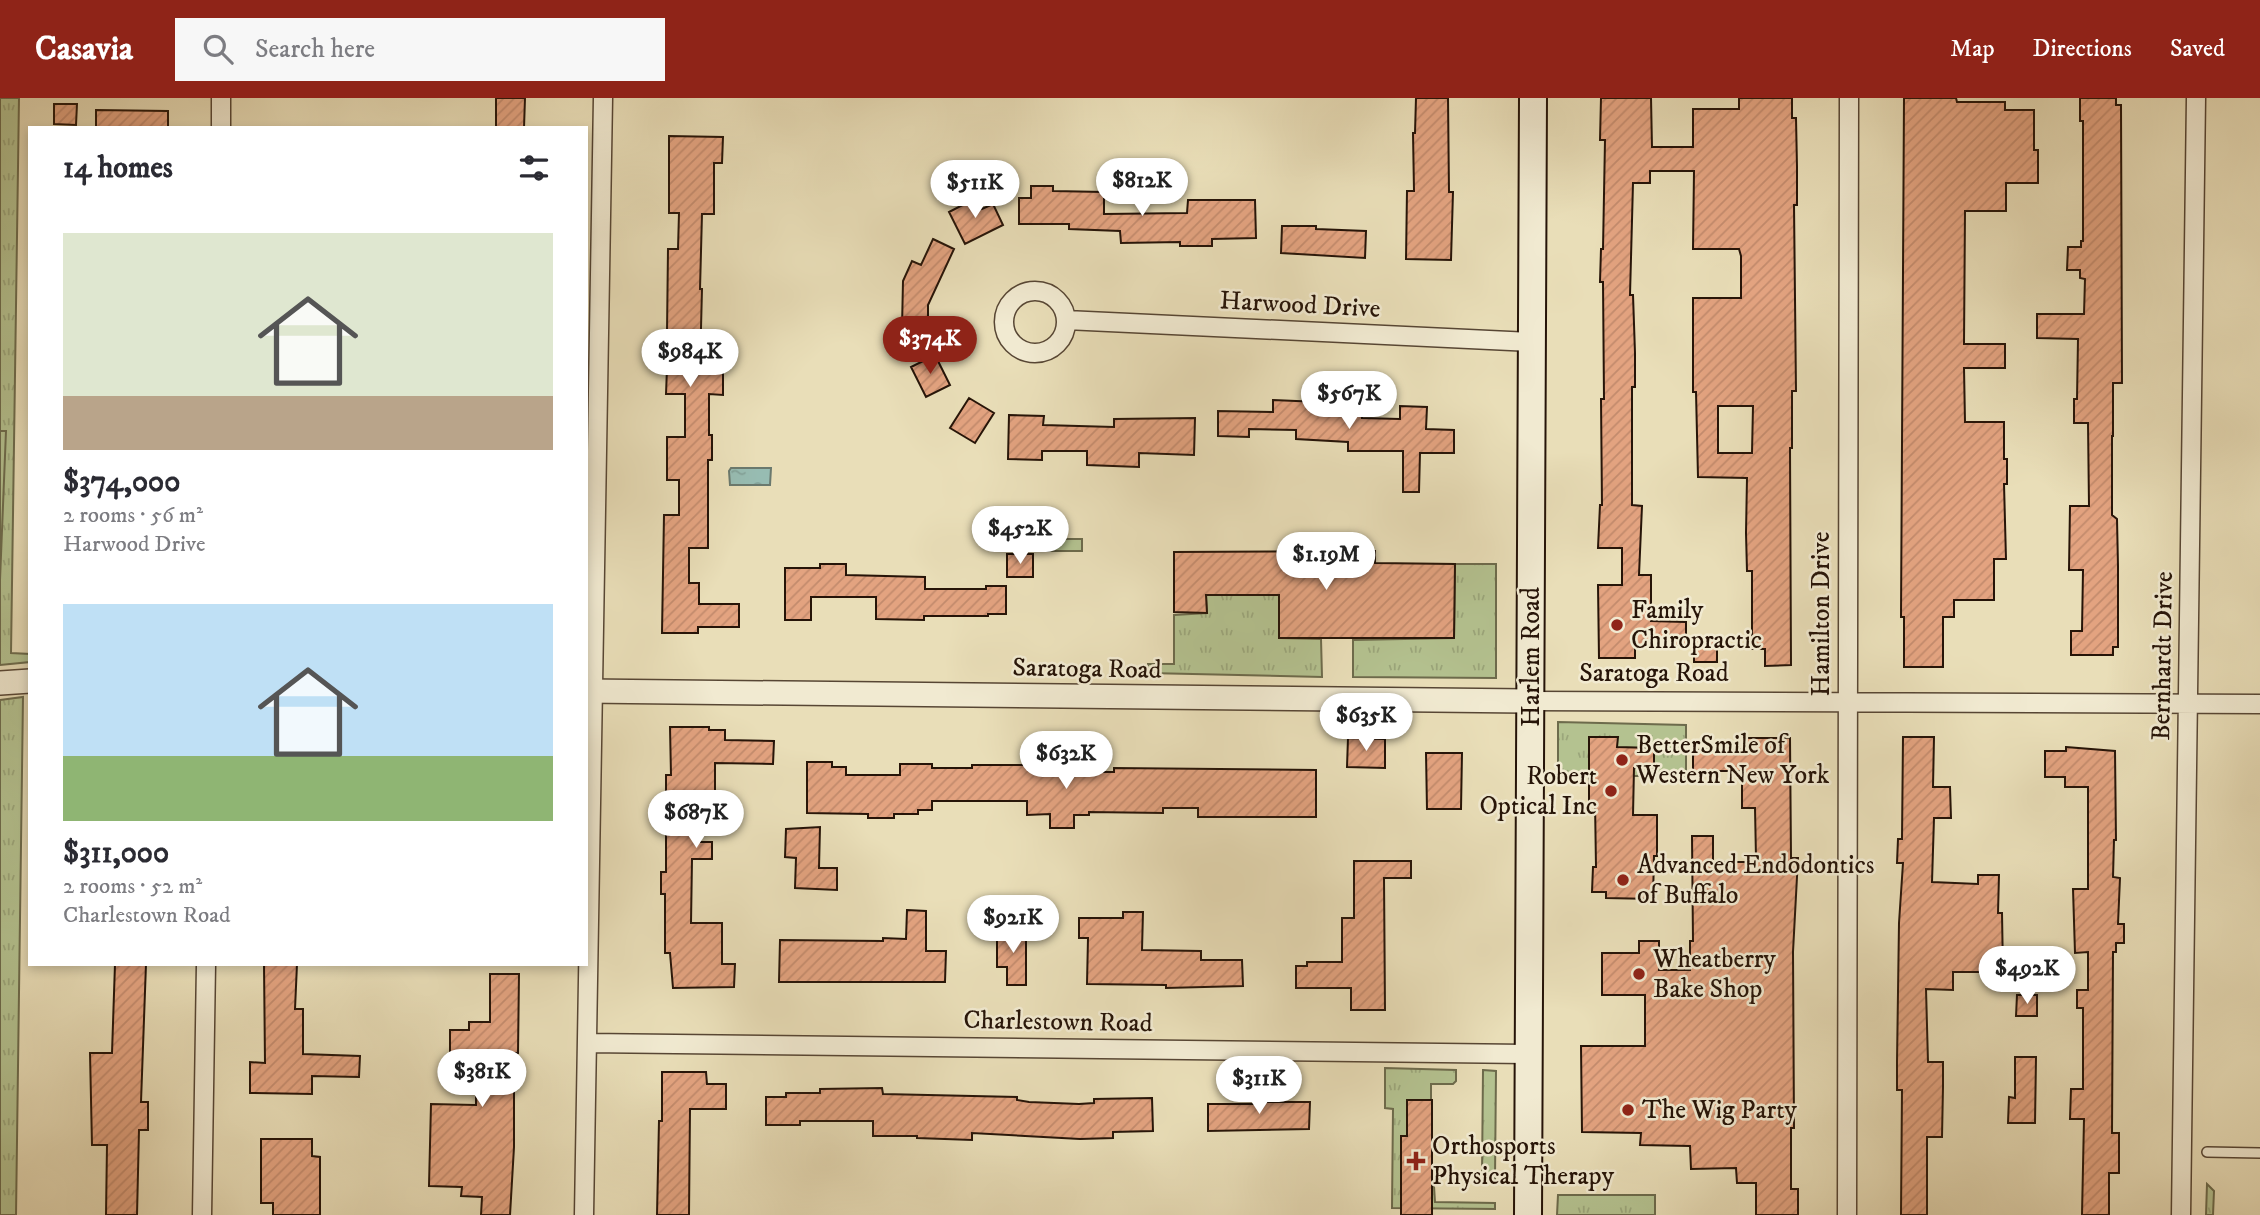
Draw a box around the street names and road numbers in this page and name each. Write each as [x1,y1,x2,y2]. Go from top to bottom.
street label: Harwood Drive [1219,284,1381,326]
street label: Hamilton Drive [1805,532,1838,696]
street label: Bernhardt Drive [2145,571,2181,741]
street label: Harlem Road [1515,587,1548,727]
street label: Saratoga Road [1012,651,1162,687]
street label: Saratoga Road [1579,657,1729,690]
street label: Charlestown Road [963,1004,1153,1040]

